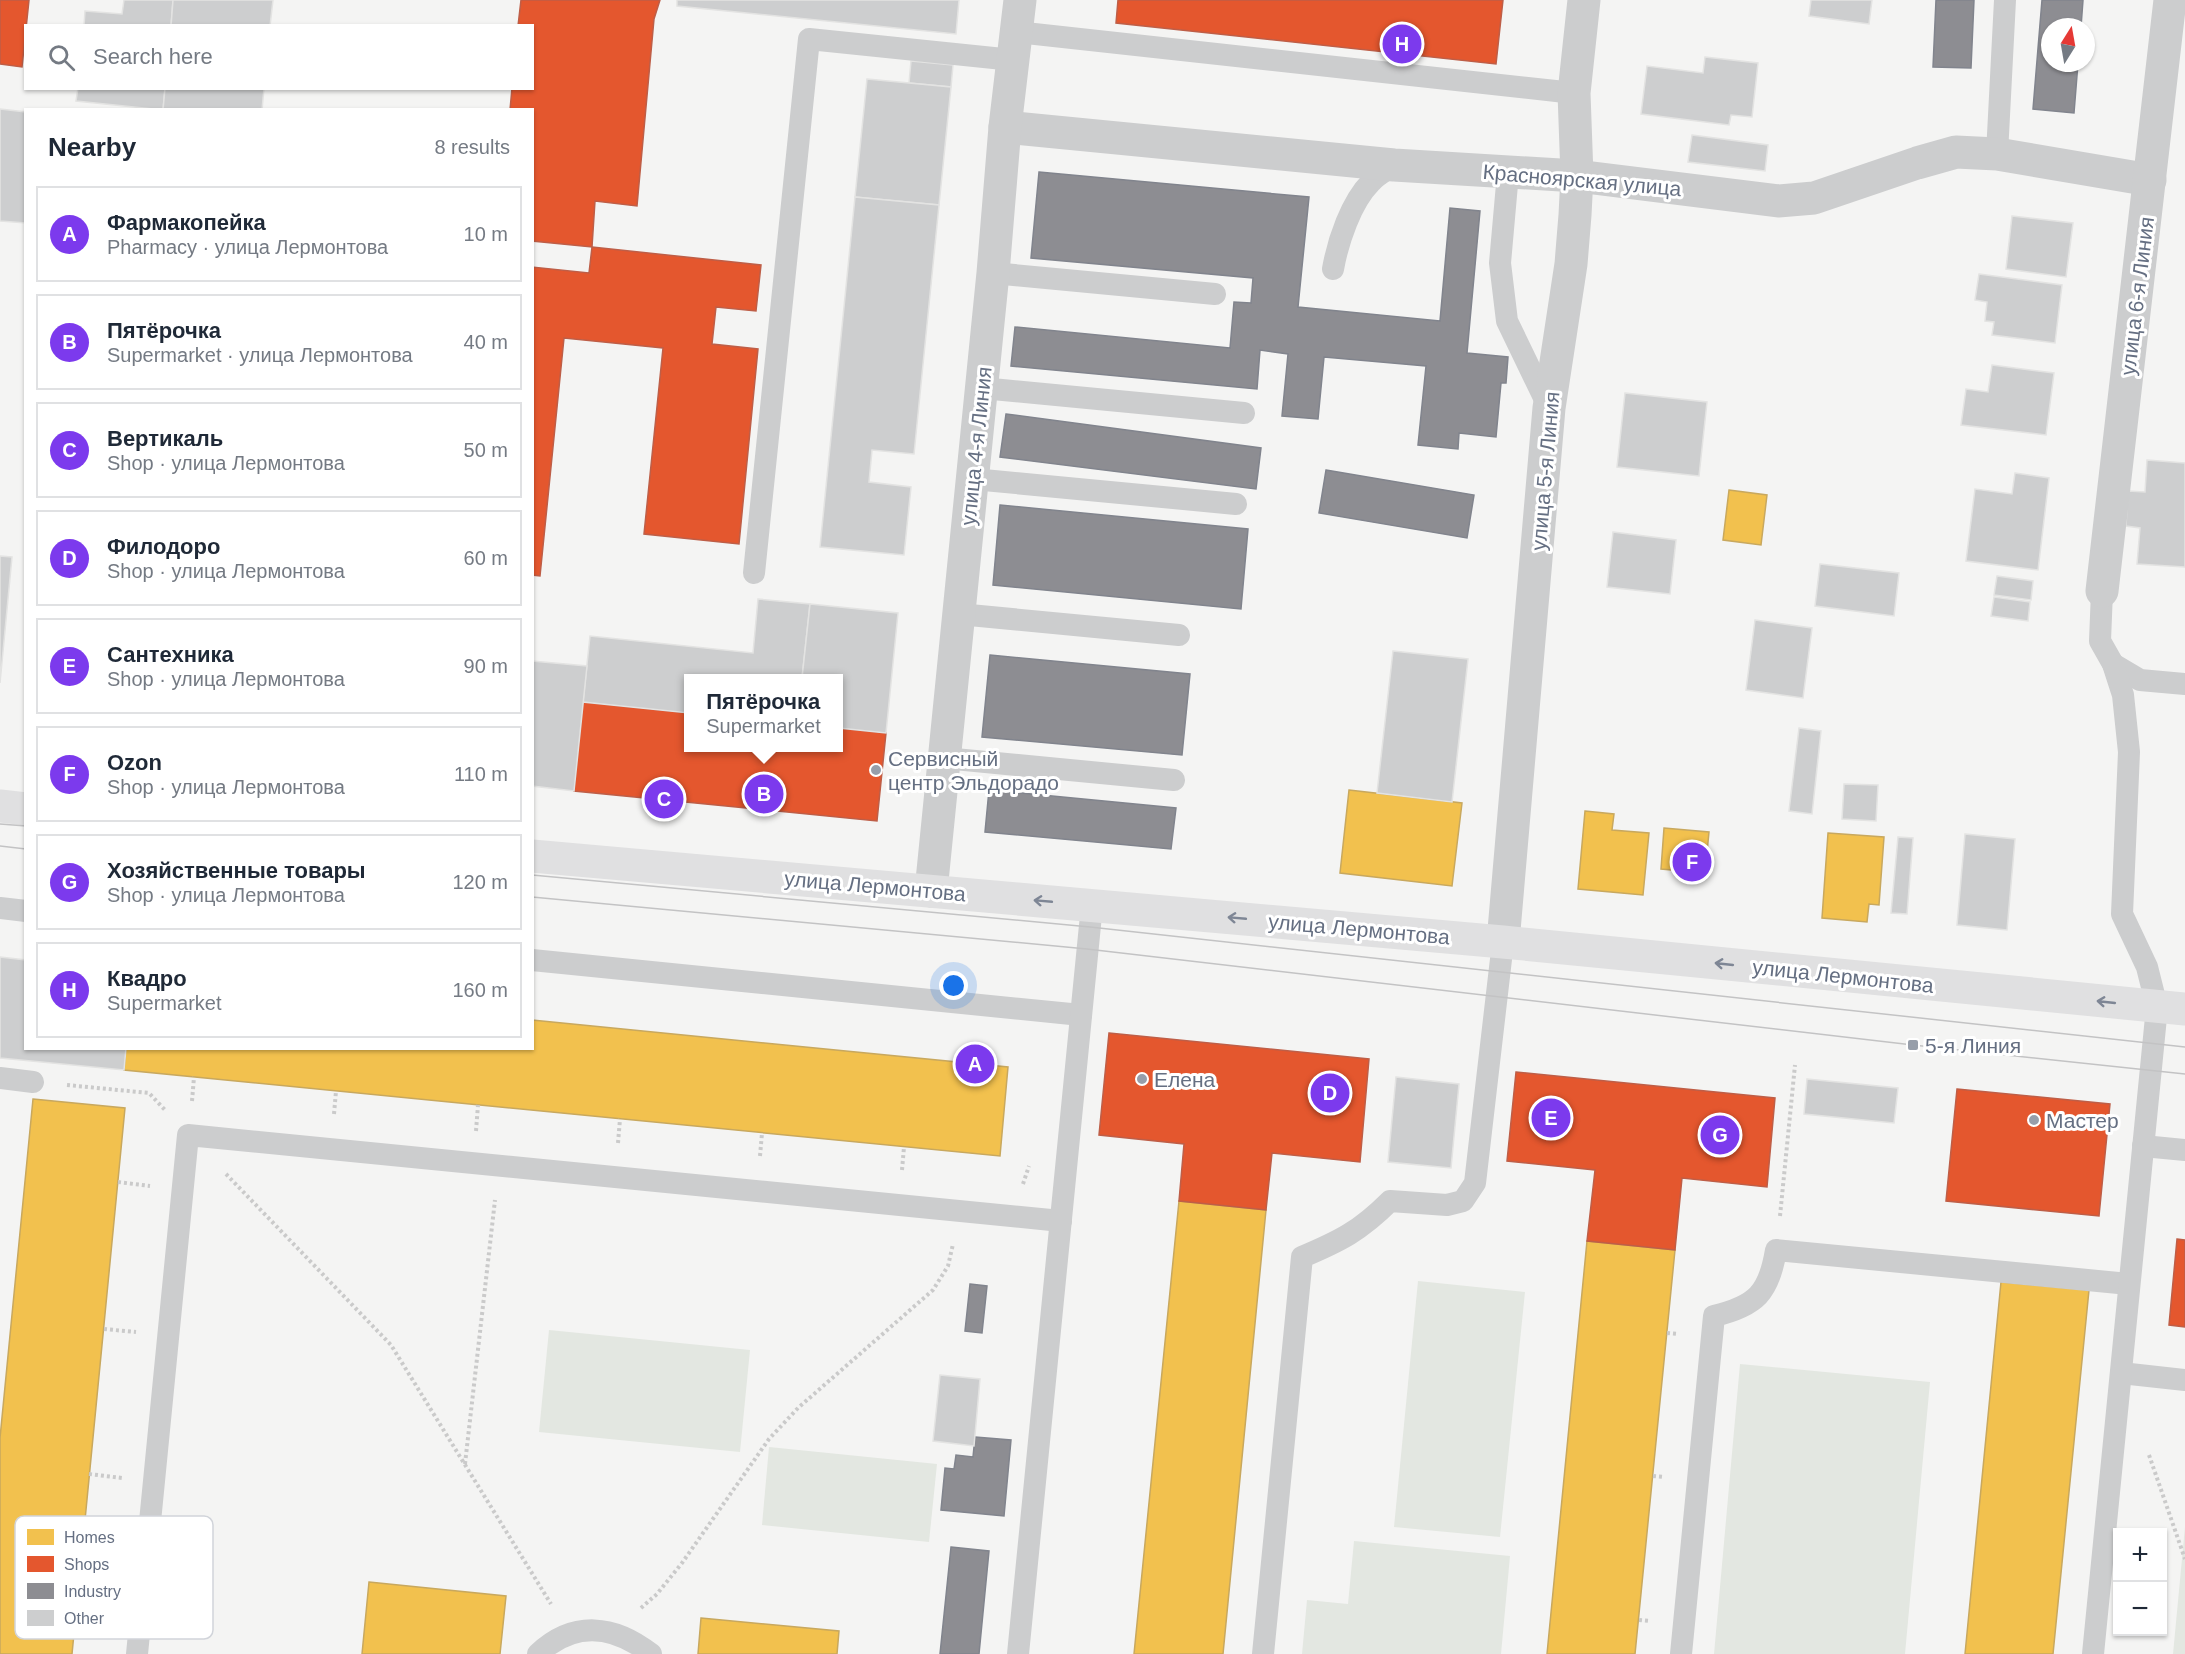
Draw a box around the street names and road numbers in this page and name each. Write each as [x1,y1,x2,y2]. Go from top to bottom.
street label: Красноярская улица [1482,160,1683,200]
street label: улица 6-я Линия [2116,215,2158,377]
street label: улица 4-я Линия [956,365,996,527]
street label: улица 5-я Линия [1527,390,1563,552]
street label: улица Лермонтова [783,867,967,905]
street label: улица Лермонтова [1267,910,1451,948]
street label: улица Лермонтова [1751,955,1935,997]

